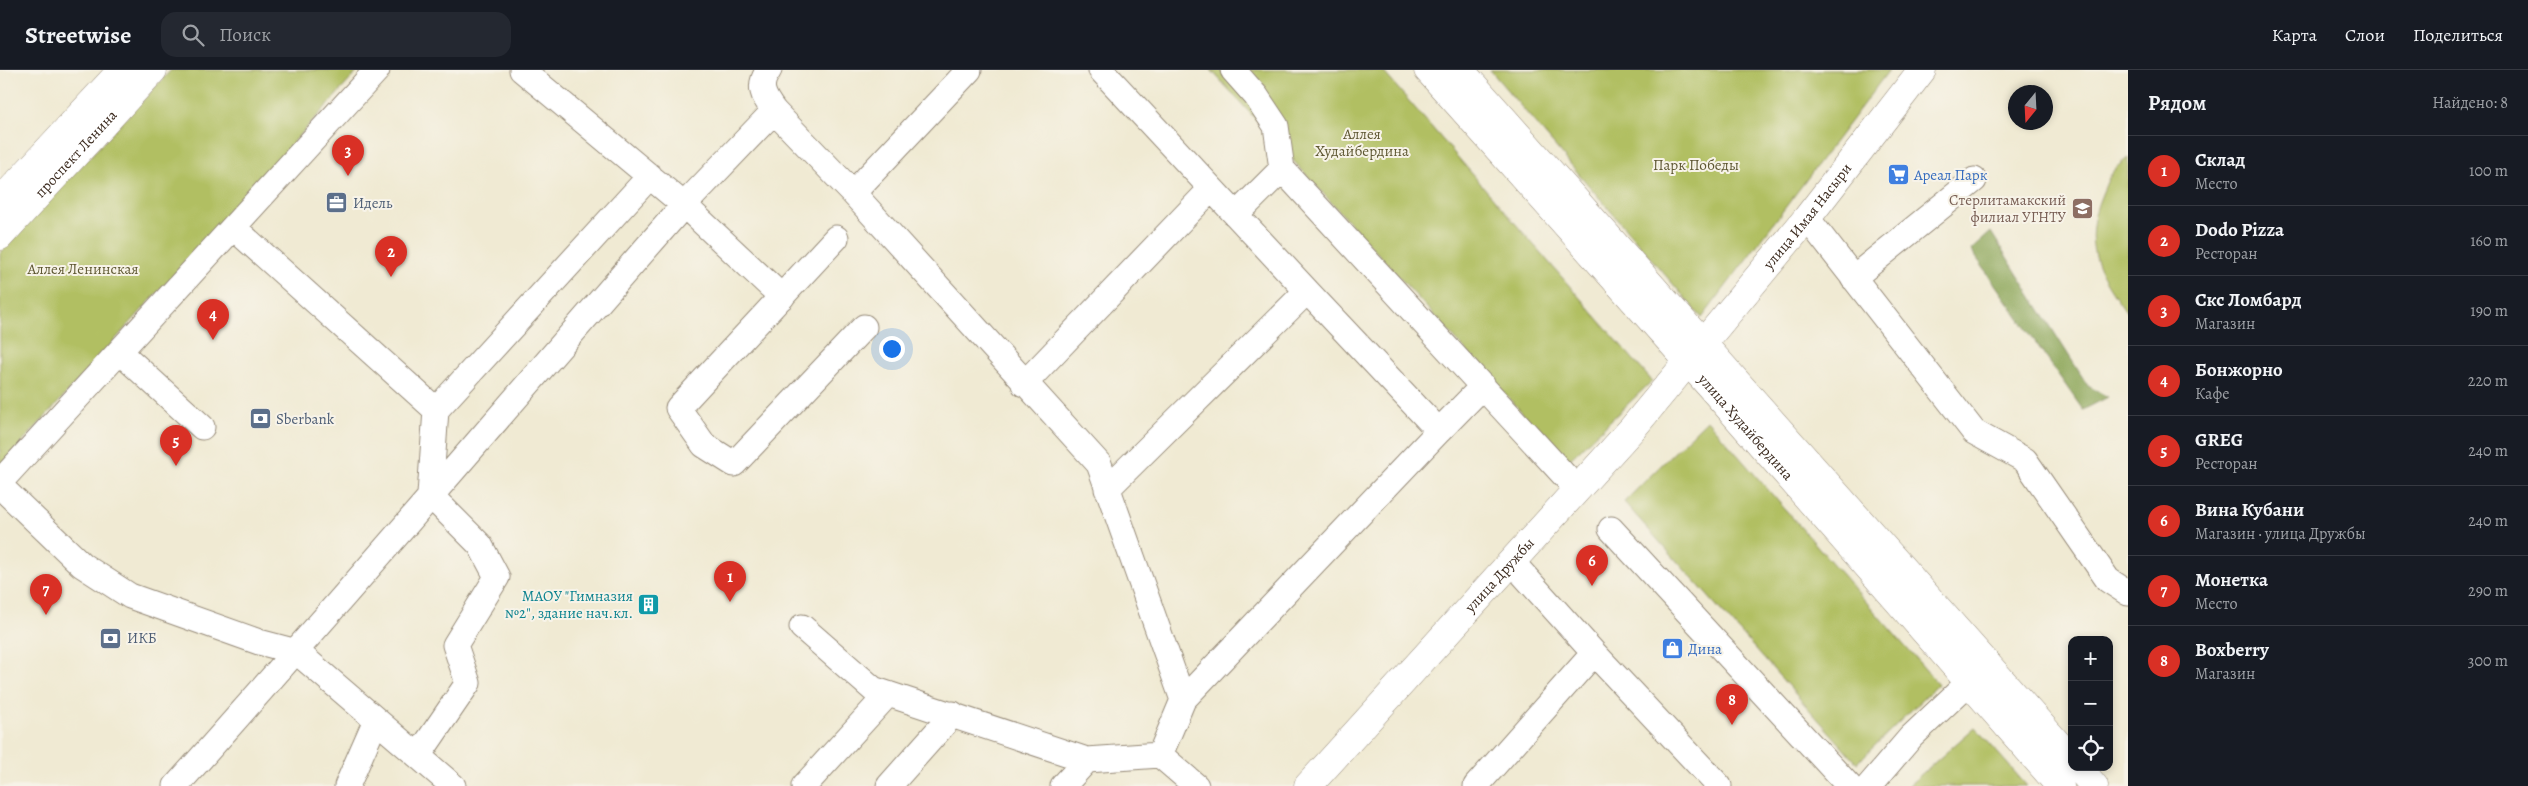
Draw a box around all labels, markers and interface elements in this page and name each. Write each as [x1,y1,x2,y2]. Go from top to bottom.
search box [161,12,511,57]
text: Streetwise [25,19,131,51]
icon: search [179,21,207,49]
text: Поиск [219,22,271,48]
text: Карта [2272,23,2317,47]
text: Слои [2345,23,2385,47]
text: Поделиться [2413,23,2503,47]
north arrow [2008,85,2053,130]
text: Рядом [2148,89,2206,117]
text: Найдено: 8 [2432,92,2508,114]
street label: проспект Ленина [30,105,122,202]
park label: Аллея Худайбердина [1315,124,1409,161]
pin: 3 [332,135,364,176]
text: Склад [2195,147,2245,173]
park label: Парк Победы [1653,155,1739,175]
street label: улица Имая Насыри [1758,159,1856,274]
text: 1 [2161,160,2167,182]
text: 100 m [2469,160,2508,182]
supermarket icon: Ареал Парк [1886,163,1910,187]
place label: Ареал Парк [1913,165,1988,185]
text: Место [2195,173,2238,195]
place label: Стерлитамакский филиал УГНТУ [1949,190,2066,227]
office icon: Идель [325,191,349,215]
place label: Идель [353,193,393,213]
school or university icon: Стерлитамакский филиал УГНТУ [2070,197,2094,221]
text: Dodo Pizza [2195,217,2284,243]
text: 2 [2160,230,2168,252]
text: 160 m [2470,230,2508,252]
pin: 2 [375,236,407,277]
text: Ресторан [2195,243,2258,265]
park label: Аллея Ленинская [26,259,139,279]
text: Скс Ломбард [2195,287,2302,313]
pin: 4 [197,299,229,340]
text: 3 [2161,300,2167,322]
text: 190 m [2470,300,2508,322]
text: Магазин [2195,313,2255,335]
your location [879,336,905,362]
text: Бонжорно [2195,357,2283,383]
street label: улица Худайбердина [1693,369,1798,484]
text: 4 [2160,370,2168,392]
text: 220 m [2468,370,2508,392]
text: Кафе [2195,383,2229,405]
bank icon: Sberbank [248,407,272,431]
place label: Sberbank [276,409,335,429]
pin: 5 [160,425,192,466]
text: GREG [2195,427,2243,453]
text: 5 [2161,440,2167,462]
text: 240 m [2468,440,2508,462]
text: Ресторан [2195,453,2258,475]
text: Вина Кубани [2195,497,2304,523]
text: 6 [2160,510,2168,532]
text: 240 m [2468,510,2508,532]
text: Магазин · улица Дружбы [2195,523,2366,545]
street label: улица Дружбы [1460,533,1539,617]
pin: 6 [1576,545,1608,586]
pin: 1 [714,561,746,602]
text: Монетка [2195,567,2268,593]
pin: 7 [30,574,62,615]
text: 7 [2161,580,2167,602]
text: 290 m [2468,580,2508,602]
place label: МАОУ "Гимназия №2", здание нач.кл. [505,586,633,623]
building icon: МАОУ "Гимназия №2", здание нач.кл. [637,593,661,617]
text: Место [2195,593,2238,615]
bank icon: ИКБ [99,626,123,650]
place label: ИКБ [127,628,157,648]
map controls [2068,636,2113,771]
button: + [2068,636,2113,681]
shop icon: Дина [1660,637,1684,661]
text: Boxberry [2195,637,2269,663]
place label: Дина [1688,639,1722,659]
text: 8 [2160,650,2168,672]
text: 300 m [2468,650,2508,672]
text: Магазин [2195,663,2255,685]
button: − [2068,681,2113,726]
pin: 8 [1716,684,1748,725]
button: locate [2068,726,2113,771]

